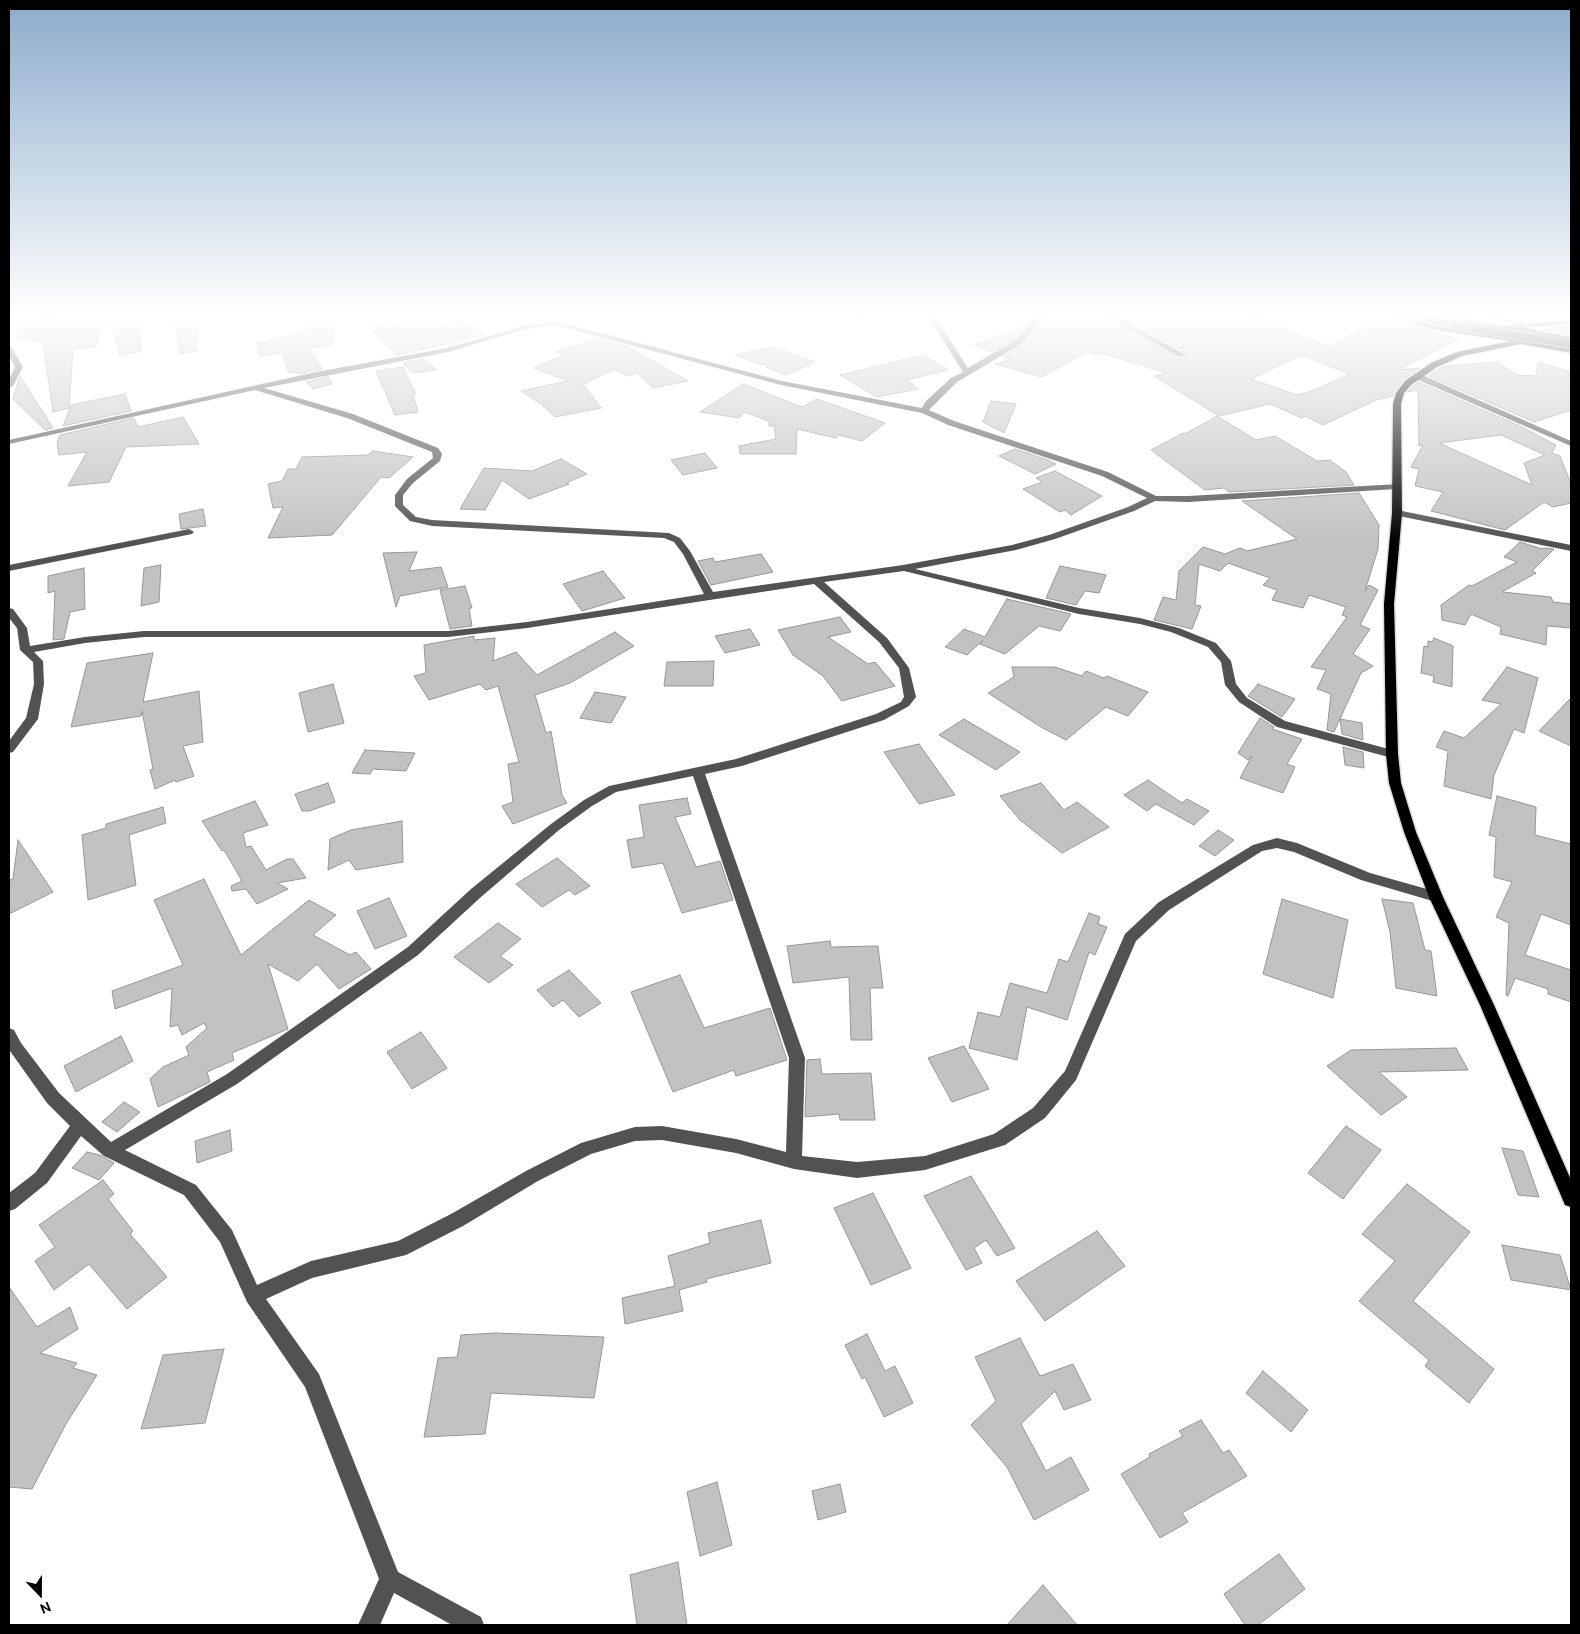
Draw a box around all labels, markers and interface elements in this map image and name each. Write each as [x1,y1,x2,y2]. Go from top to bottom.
north arrow [15,1569,65,1619]
text: N [38,1599,53,1617]

